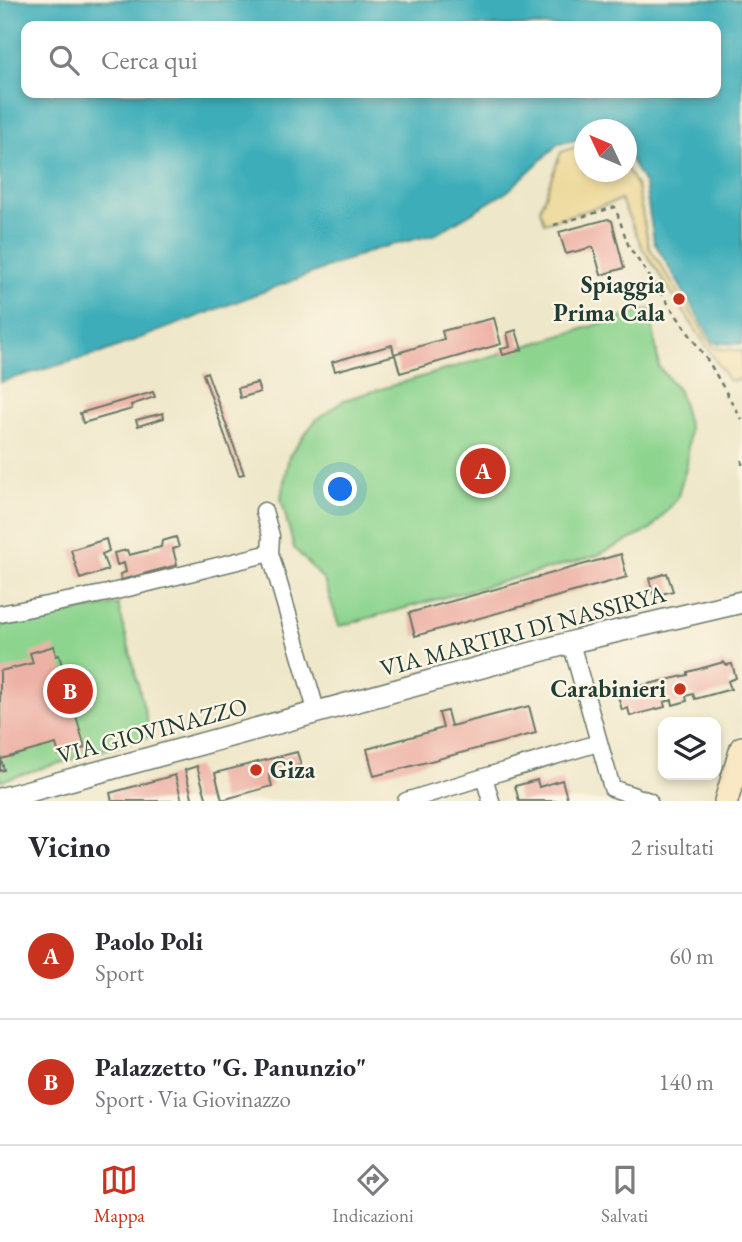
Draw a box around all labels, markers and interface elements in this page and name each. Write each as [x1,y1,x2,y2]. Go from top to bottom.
search box [21,21,721,98]
icon: search [45,41,83,79]
text: Cerca qui [101,43,198,77]
north arrow [574,119,637,182]
place label: Spiaggia Prima Cala [553,269,665,328]
marker: Spiaggia Prima Cala [671,291,687,307]
pin: A [460,445,506,497]
your location [323,472,357,506]
street label: VIA MARTIRI DI NASSIRYA [377,577,670,684]
pin: B [47,665,93,717]
place label: Carabinieri [551,673,666,704]
marker: Carabinieri [672,681,688,697]
street label: VIA GIOVINAZZO [53,690,251,771]
map controls [658,717,721,780]
button: layers [658,717,721,780]
place label: Giza [270,754,316,785]
marker: Giza [248,762,264,778]
text: Vicino [28,827,110,866]
text: 2 risultati [631,832,714,862]
text: Paolo Poli [95,924,203,958]
text: A [43,941,59,971]
text: 60 m [669,941,714,971]
text: Sport [95,958,144,988]
text: Palazzetto "G. Panunzio" [95,1050,366,1084]
text: B [44,1067,58,1097]
text: 140 m [658,1067,714,1097]
text: Sport · Via Giovinazzo [95,1084,291,1114]
tab: Mappa [94,1161,145,1228]
tab: Indicazioni [332,1161,414,1228]
tab: Salvati [601,1161,648,1228]

